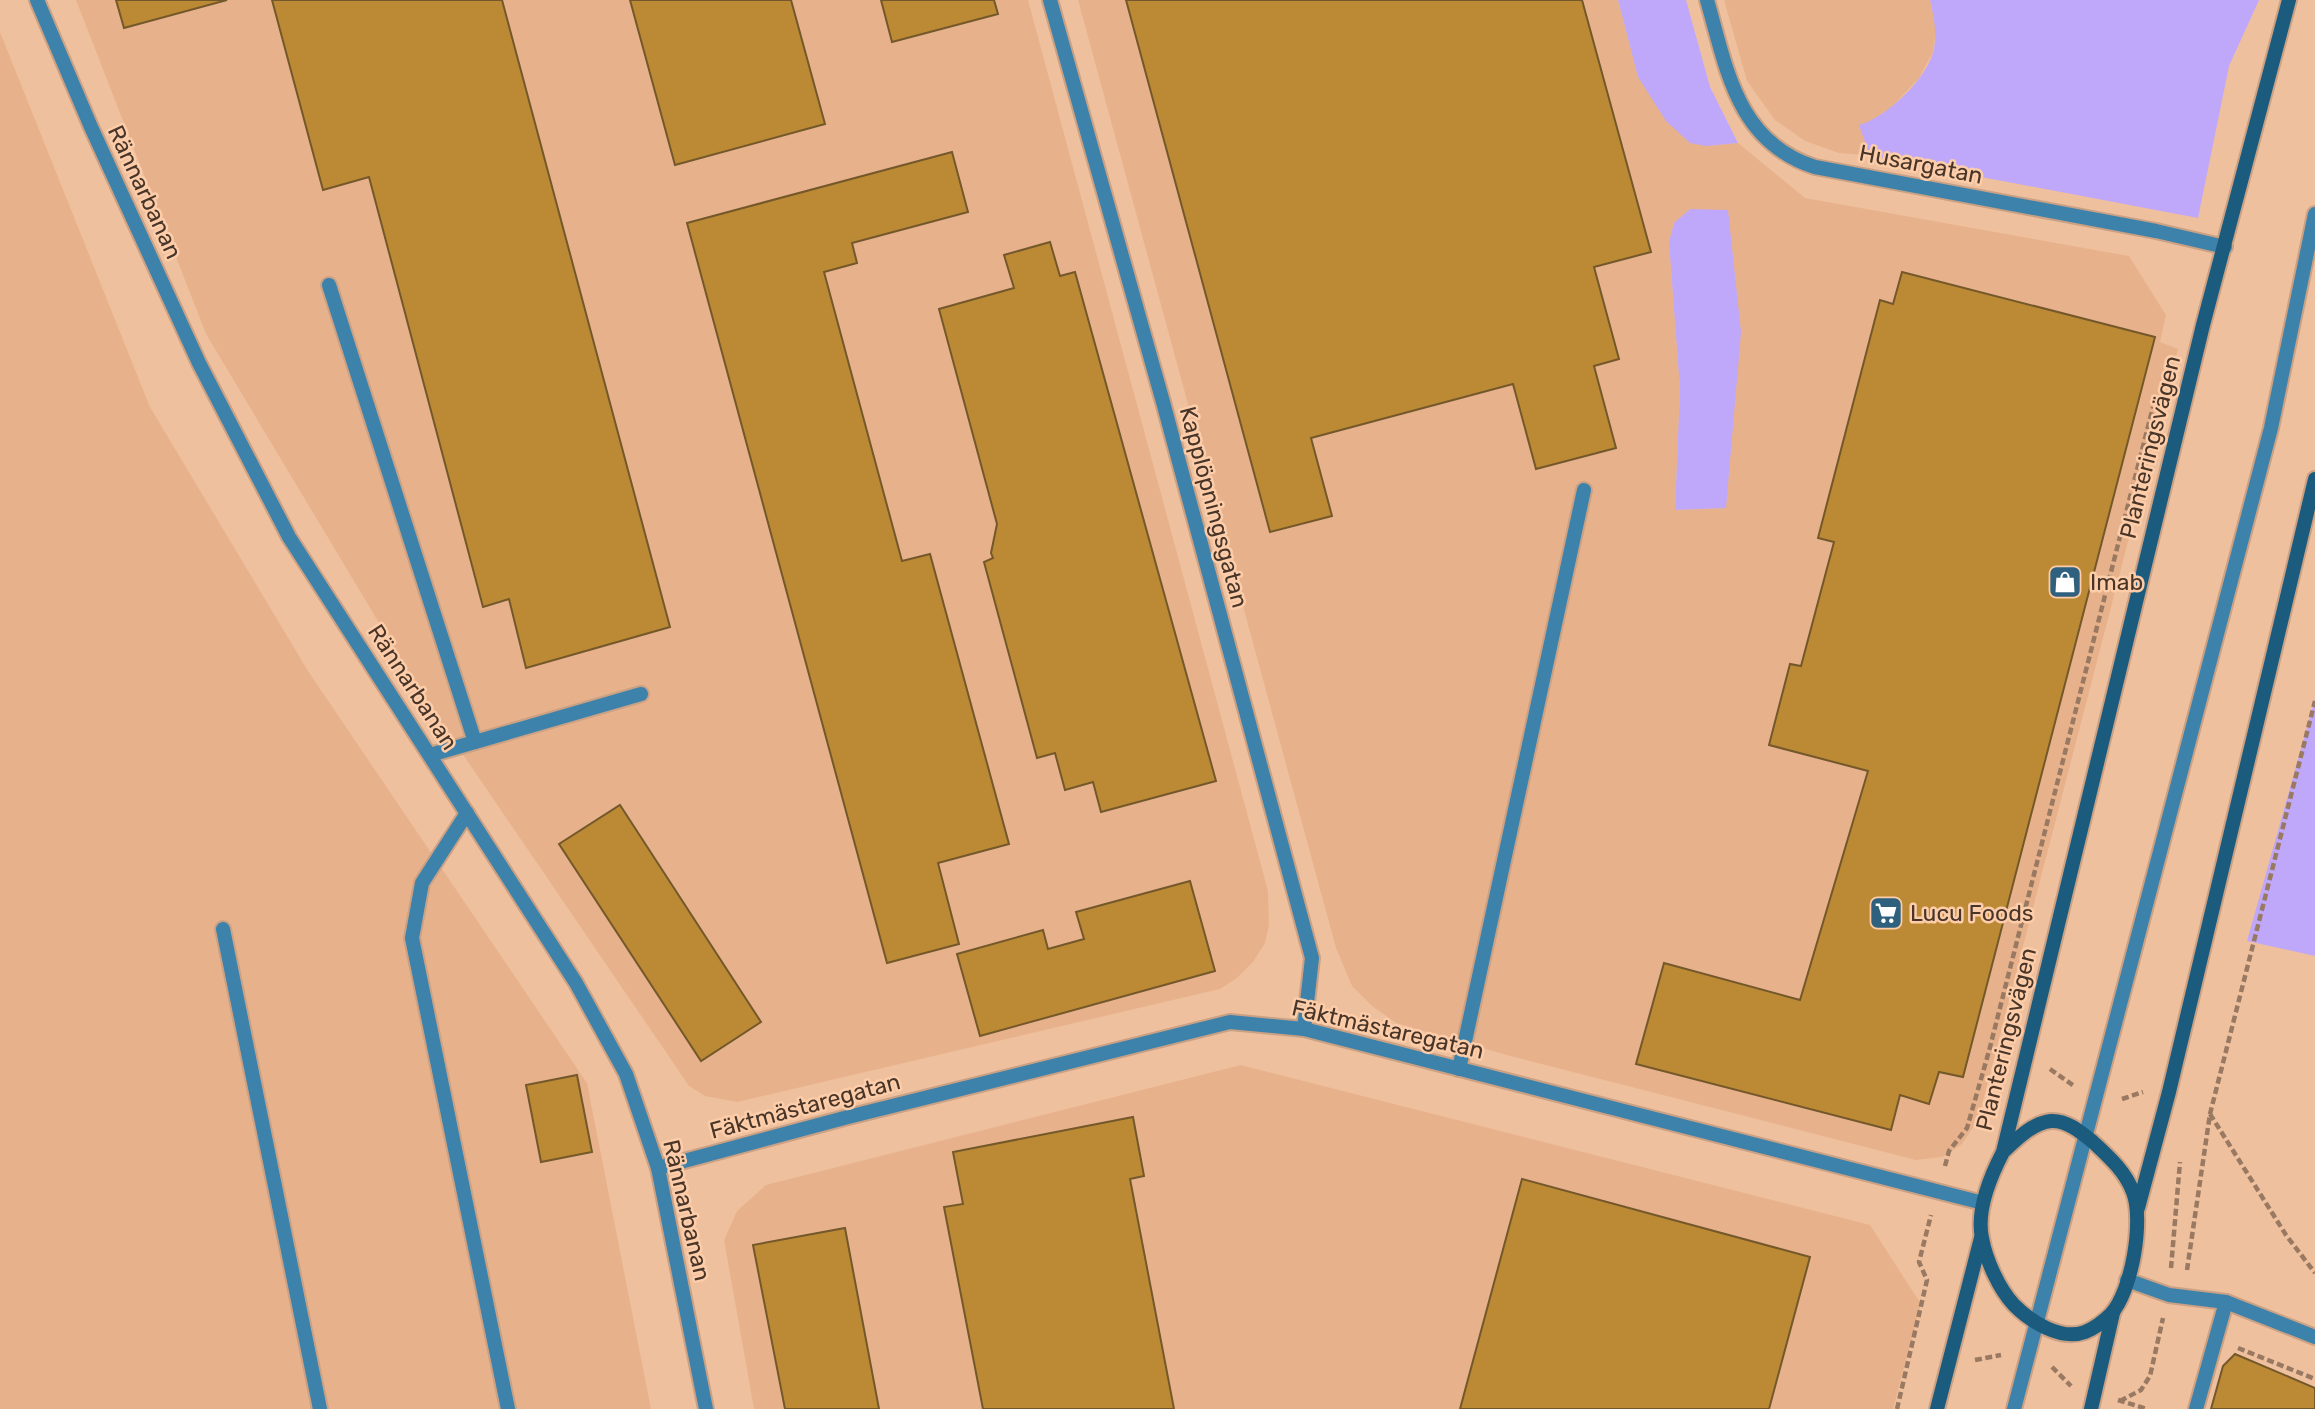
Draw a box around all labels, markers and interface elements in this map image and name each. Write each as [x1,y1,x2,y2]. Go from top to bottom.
street label: Rännarbanan [102,121,188,263]
street label: Husargatan [1857,138,1985,190]
street label: Planteringsvägen [2114,353,2186,541]
street label: Kapplöpningsgatan [1174,403,1254,611]
shop icon: Imab [2046,563,2084,601]
place label: Imab [2090,568,2143,596]
street label: Rännarbanan [362,619,464,755]
supermarket icon: Lucu Foods [1867,894,1905,932]
place label: Lucu Foods [1910,899,2034,927]
street label: Planteringsvägen [1970,945,2042,1133]
street label: Fäktmästaregatan [1289,993,1487,1065]
street label: Fäktmästaregatan [707,1067,903,1145]
street label: Rännarbanan [657,1137,717,1283]

